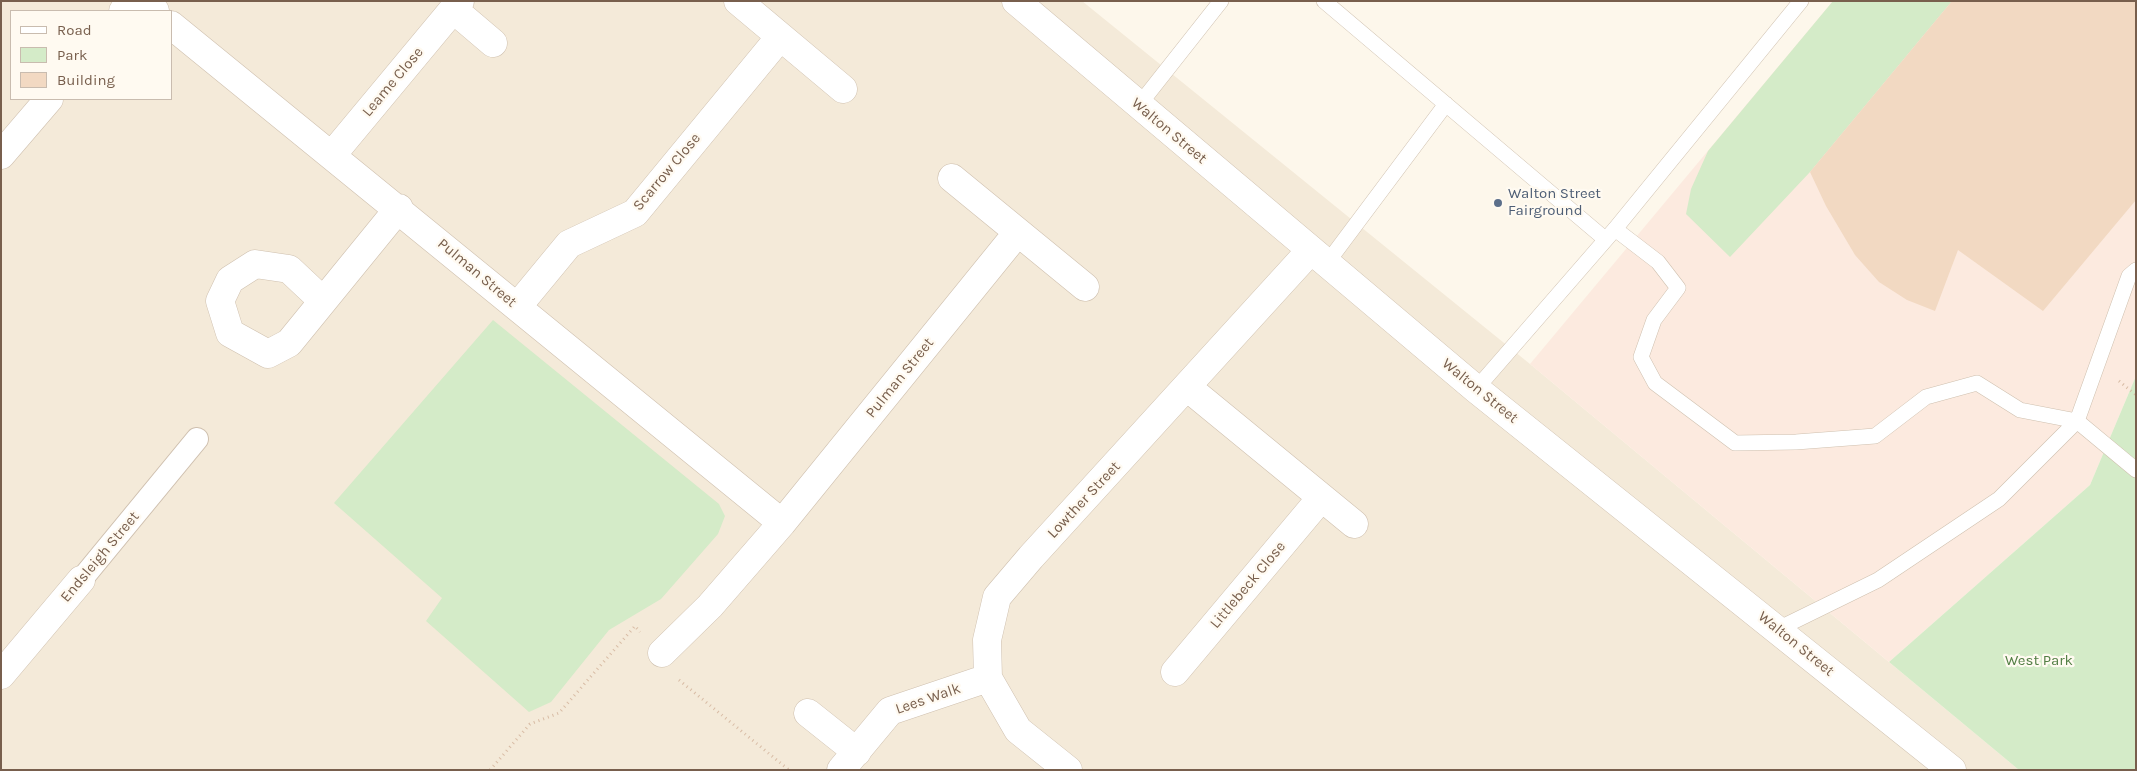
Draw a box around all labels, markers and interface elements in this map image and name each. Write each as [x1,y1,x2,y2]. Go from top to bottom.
legend [10,10,172,100]
text: Road [57,21,92,39]
street label: Leame Close [359,43,427,121]
text: Park [57,46,87,64]
text: Building [57,71,115,89]
street label: Walton Street [1128,94,1210,168]
street label: Scarrow Close [629,130,705,214]
place label: Walton Street Fairground [1508,185,1601,220]
marker: Walton Street Fairground [1492,197,1504,209]
street label: Pulman Street [434,235,520,311]
street label: Pulman Street [862,334,938,422]
street label: Walton Street [1438,355,1522,427]
street label: Lowther Street [1044,458,1124,542]
street label: Endsleigh Street [57,508,143,606]
street label: Littlebeck Close [1206,538,1290,632]
street label: Walton Street [1754,608,1838,680]
park label: West Park [2005,652,2073,670]
street label: Lees Walk [893,679,963,719]

